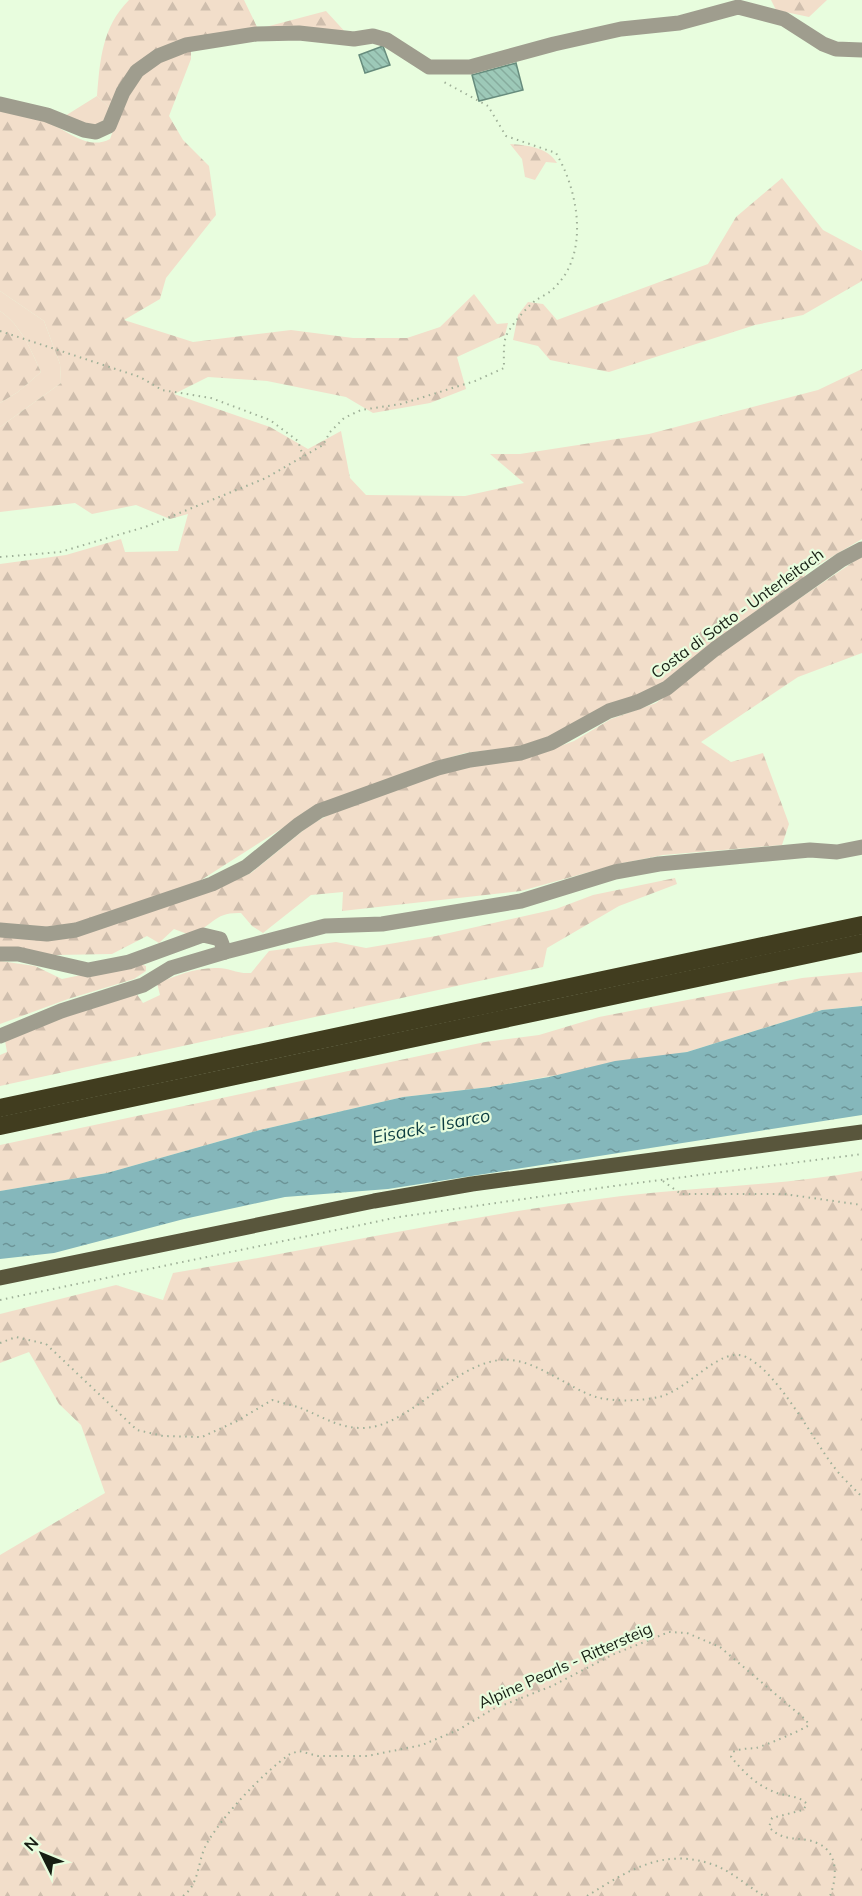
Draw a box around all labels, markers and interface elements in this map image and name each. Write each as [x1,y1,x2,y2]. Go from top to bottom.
street label: Costa di Sotto - Unterleitach [647,544,827,682]
water label: Eisack - Isarco [370,1103,492,1149]
street label: Alpine Pearls - Rittersteig [475,1618,655,1712]
north arrow [12,1824,72,1884]
text: N [20,1833,42,1855]

